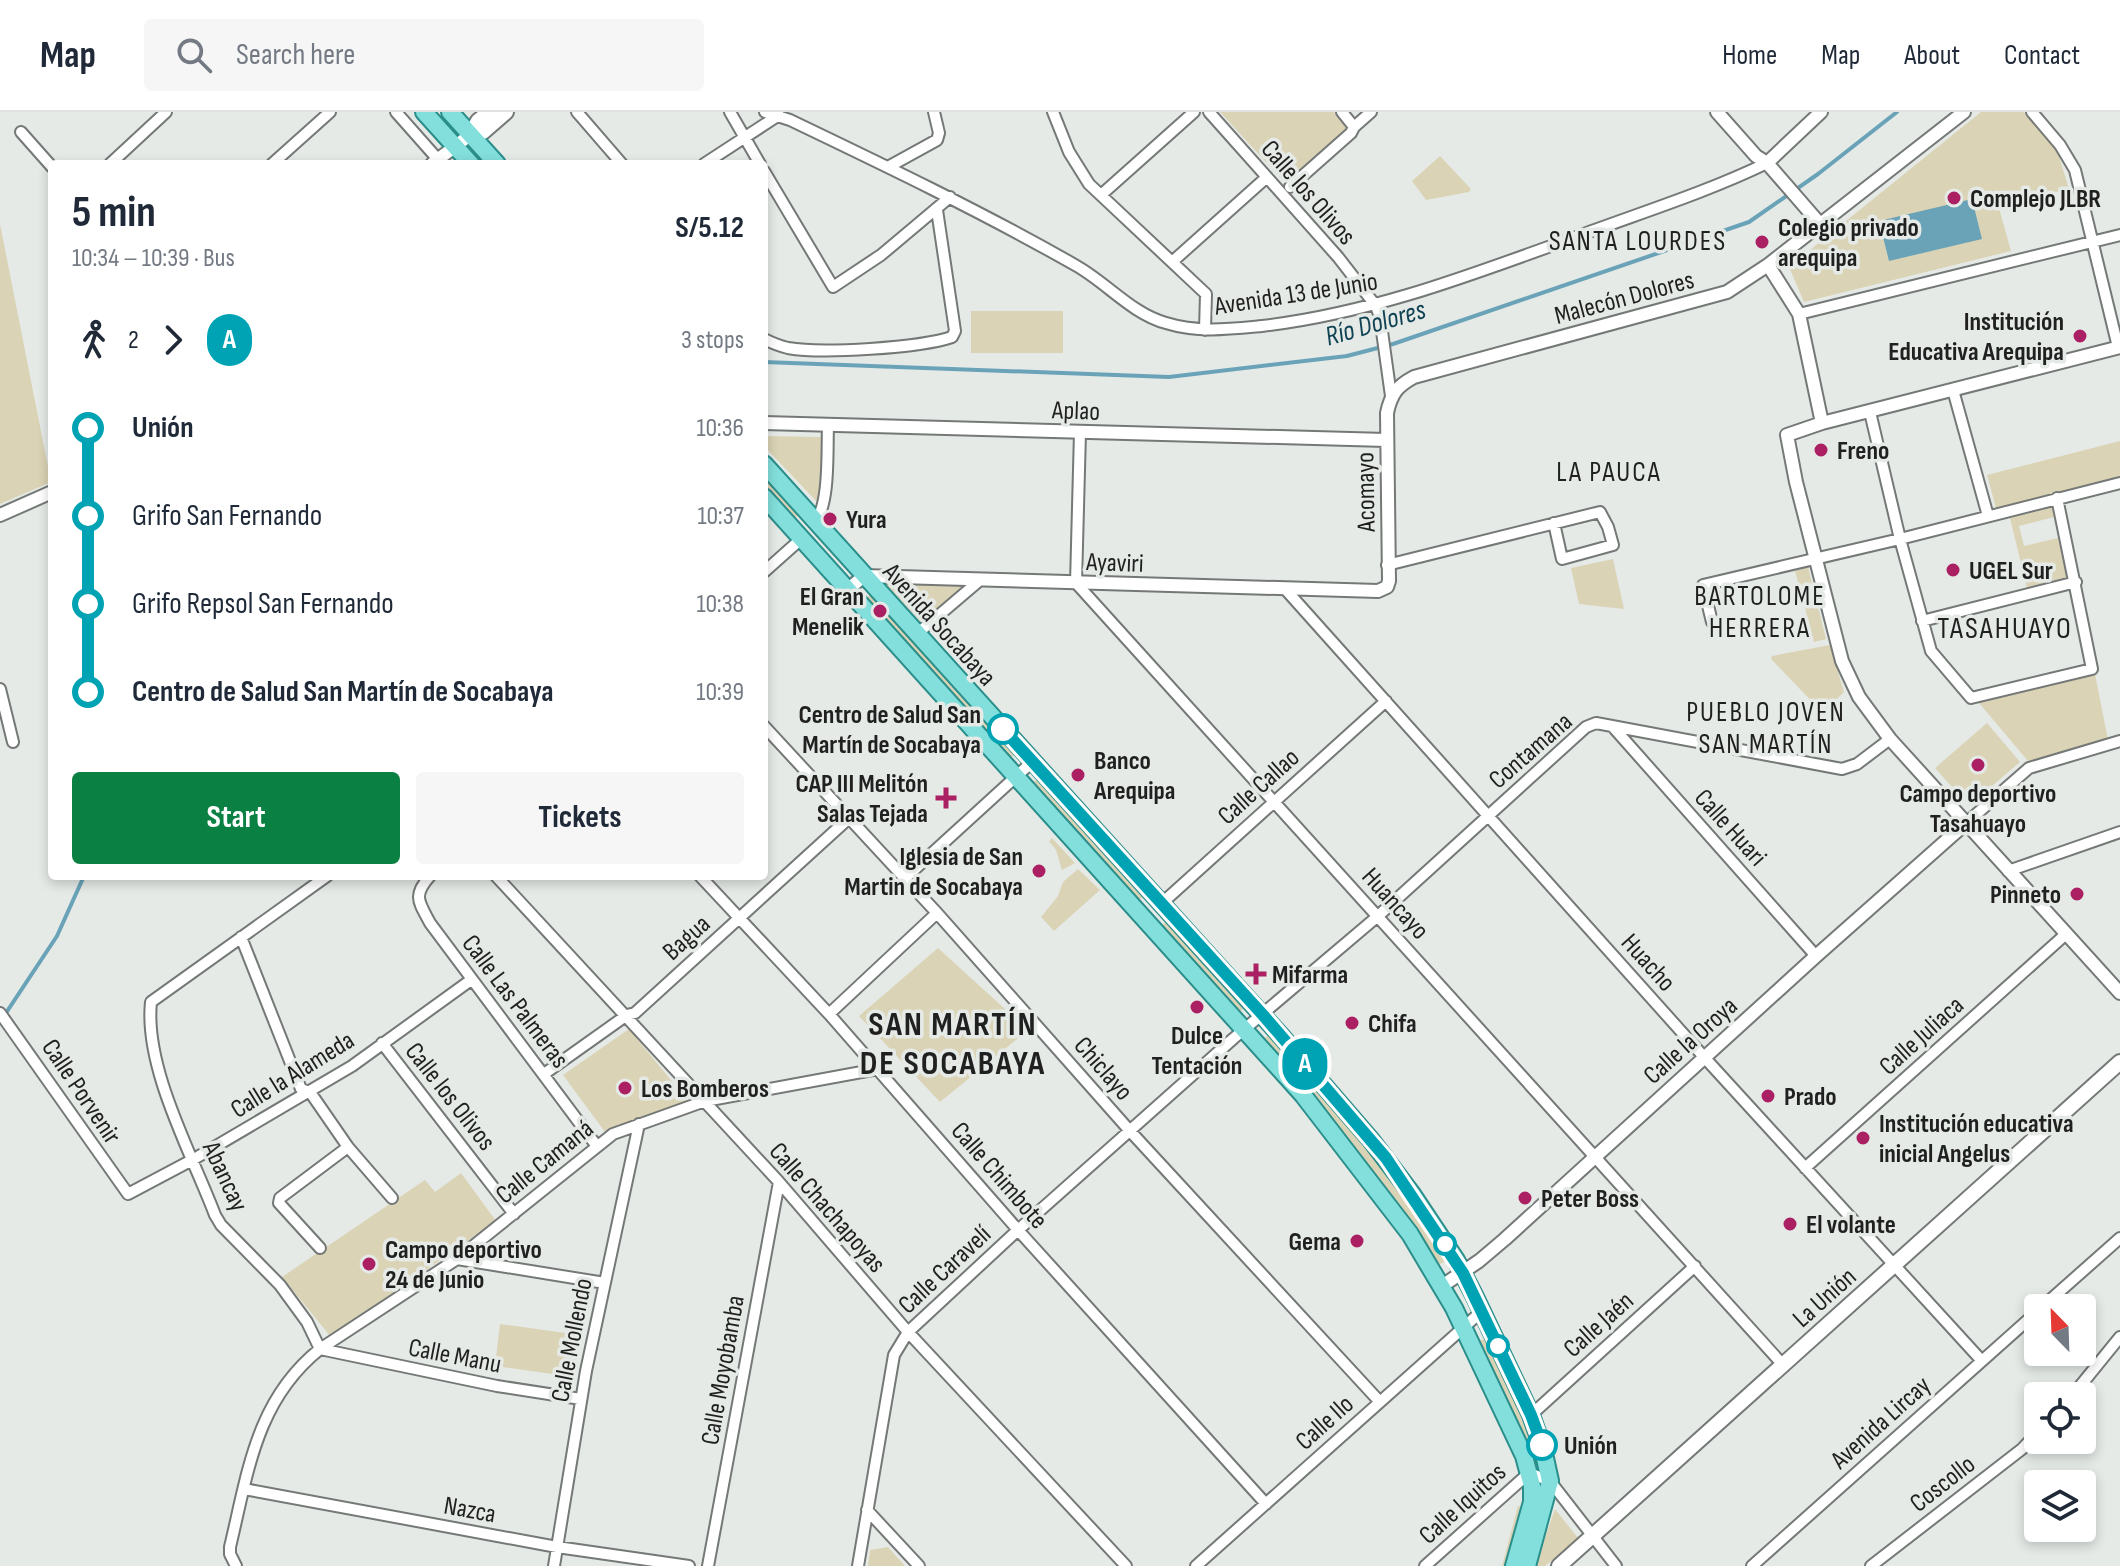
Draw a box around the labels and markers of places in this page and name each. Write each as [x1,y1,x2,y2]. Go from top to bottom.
place label: Complejo JLBR [1970,184,2101,215]
marker: Complejo JLBR [1945,189,1963,207]
place label: Colegio privado arequipa [1778,213,1919,274]
marker: Colegio privado arequipa [1753,233,1771,251]
place label: Institución Educativa Arequipa [1888,307,2064,368]
marker: Institución Educativa Arequipa [2071,327,2089,345]
place label: Freno [1837,436,1889,467]
marker: Freno [1812,441,1830,459]
place label: Yura [846,505,887,536]
marker: Yura [821,510,839,528]
place label: UGEL Sur [1969,556,2053,587]
marker: UGEL Sur [1944,561,1962,579]
place label: El Gran Menelik [792,582,864,643]
marker: El Gran Menelik [871,602,889,620]
place label: Centro de Salud San Martín de Socabaya [799,700,981,761]
marker: Centro de Salud San Martín de Socabaya [988,714,1018,744]
place label: Banco Arequipa [1093,746,1175,807]
marker: Campo deportivo Tasahuayo [1969,756,1987,774]
marker: Banco Arequipa [1069,766,1087,784]
place label: CAP III Melitón Salas Tejada [795,769,928,830]
place label: Campo deportivo Tasahuayo [1900,779,2056,840]
marker: CAP III Melitón Salas Tejada [935,787,957,809]
place label: Iglesia de San Martin de Socabaya [844,842,1023,903]
marker: Iglesia de San Martin de Socabaya [1030,862,1048,880]
place label: Pinneto [1990,880,2061,911]
marker: Pinneto [2068,885,2086,903]
place label: Mifarma [1272,960,1348,991]
marker: Mifarma [1247,965,1265,983]
marker: Dulce Tentación [1188,998,1206,1016]
place label: Chifa [1368,1009,1417,1040]
marker: Chifa [1343,1014,1361,1032]
place label: Dulce Tentación [1152,1021,1242,1082]
place label: Los Bomberos [641,1074,769,1105]
marker: Los Bomberos [616,1079,634,1097]
place label: Prado [1784,1082,1837,1113]
marker: Prado [1759,1087,1777,1105]
place label: Institución educativa inicial Angelus [1879,1109,2074,1170]
marker: Institución educativa inicial Angelus [1854,1129,1872,1147]
place label: Peter Boss [1541,1184,1639,1215]
marker: Peter Boss [1516,1189,1534,1207]
place label: El volante [1806,1210,1896,1241]
marker: El volante [1781,1215,1799,1233]
place label: Gema [1288,1227,1341,1258]
marker: Gema [1348,1232,1366,1250]
unlabelled marker [1434,1233,1456,1255]
place label: Campo deportivo 24 de Junio [385,1235,542,1296]
marker: Campo deportivo 24 de Junio [360,1255,378,1273]
unlabelled marker [1487,1335,1509,1357]
marker: Unión [1527,1430,1557,1460]
place label: Unión [1564,1431,1617,1462]

